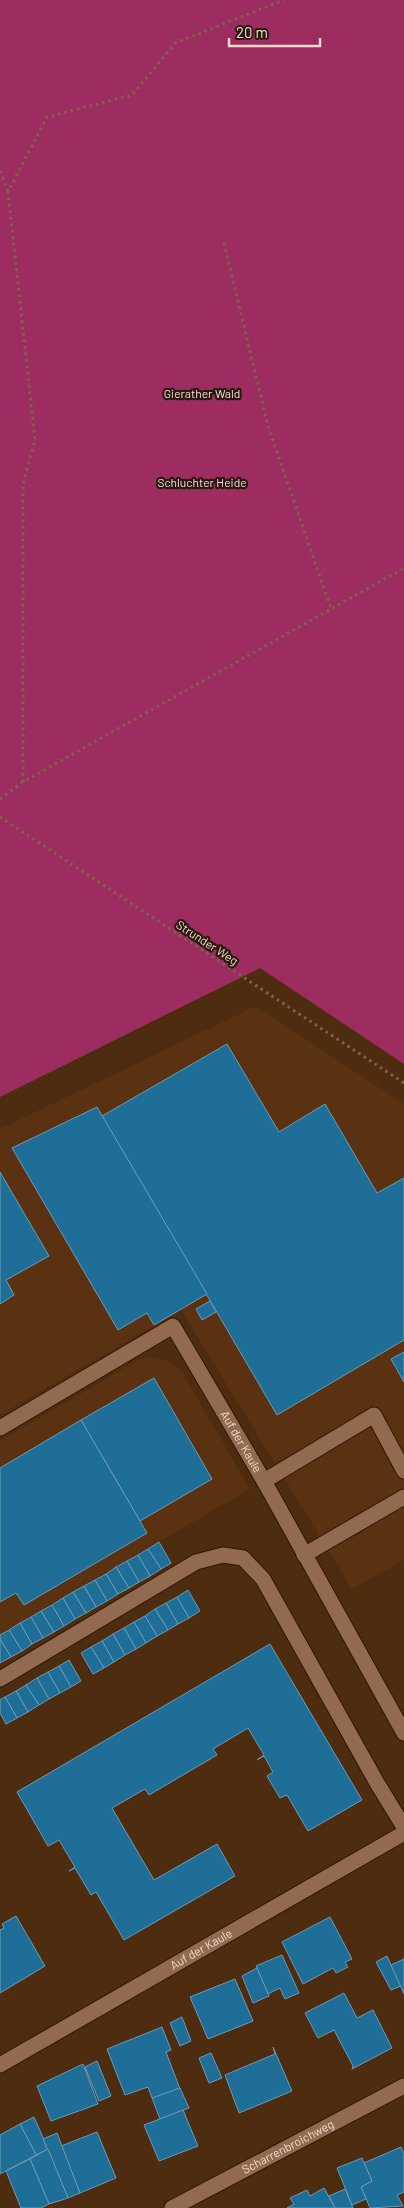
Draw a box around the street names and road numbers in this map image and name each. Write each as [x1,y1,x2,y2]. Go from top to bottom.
street label: Strunder Weg [174,917,241,967]
street label: Auf der Kaule [218,1408,265,1475]
street label: Auf der Kaule [167,1925,234,1972]
street label: Scharrenbroichweg [239,2116,336,2176]

